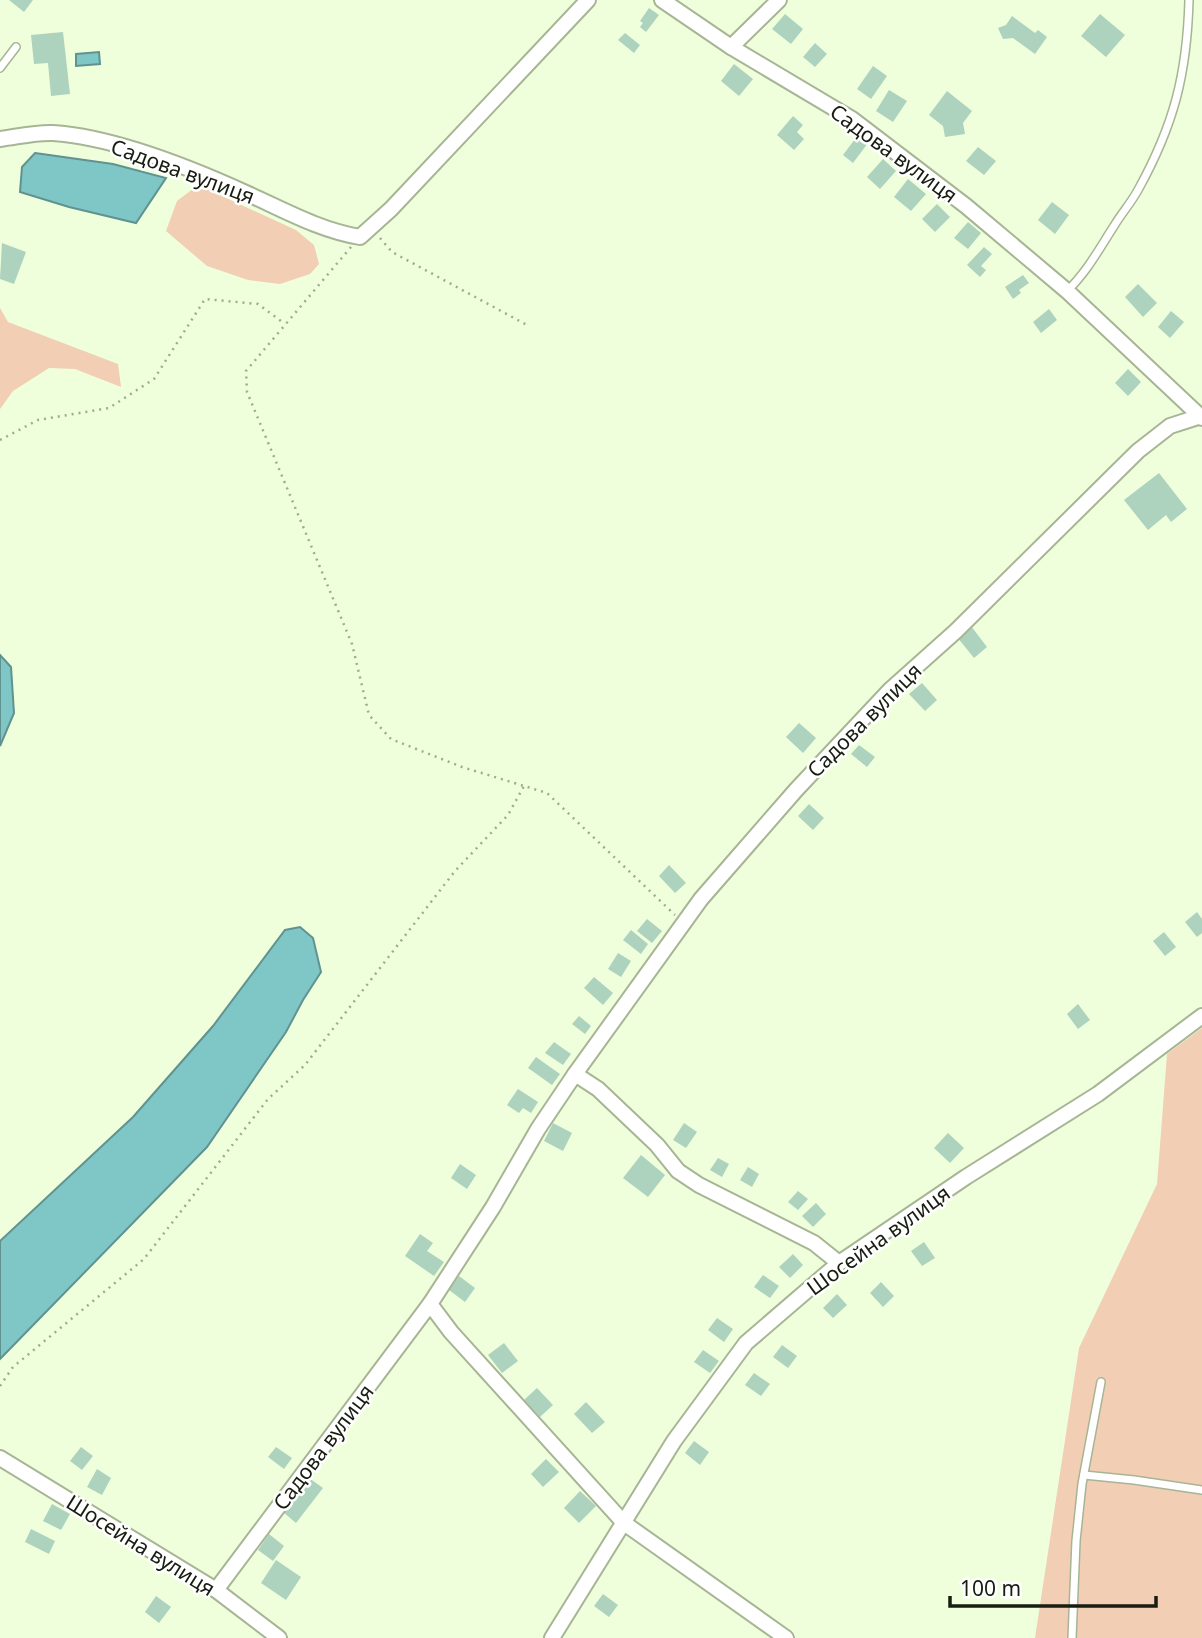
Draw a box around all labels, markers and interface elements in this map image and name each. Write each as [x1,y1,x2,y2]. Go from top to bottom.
street label: Садова вулиця [825,97,963,209]
street label: Садова вулиця [107,132,259,210]
street label: Садова вулиця [801,657,927,783]
street label: Шосейна вулиця [801,1179,955,1301]
street label: Садова вулиця [266,1378,380,1516]
street label: Шосейна вулиця [61,1488,221,1602]
scale bar [950,1564,1156,1608]
text: 100 m [960,1574,1021,1602]

